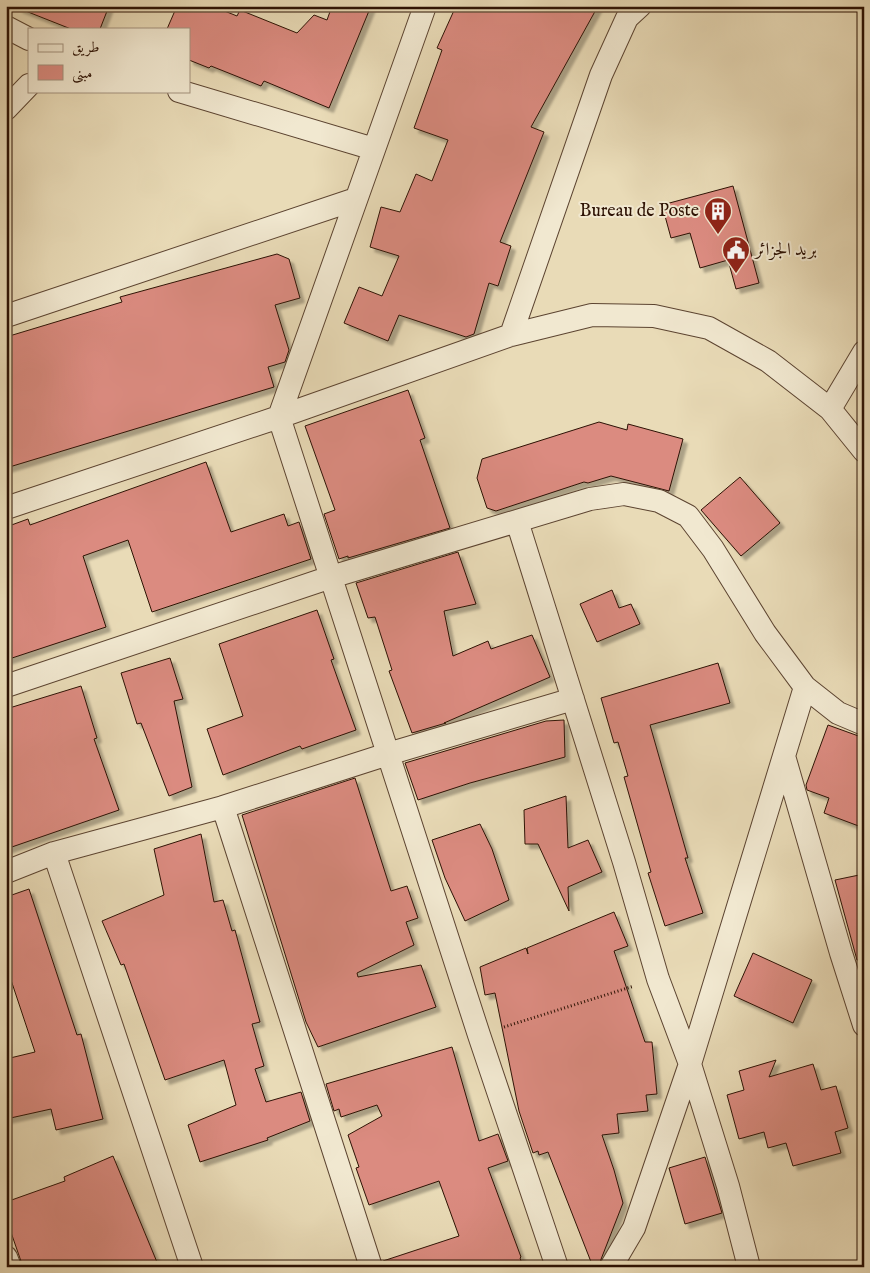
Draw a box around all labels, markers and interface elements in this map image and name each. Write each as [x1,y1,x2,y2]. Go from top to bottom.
legend [28,28,190,92]
text: طريق [72,38,99,57]
text: مبنى [72,64,92,84]
building icon: Bureau de Poste [703,196,733,235]
place label: Bureau de Poste [580,200,699,223]
public building icon: بريد الجزائر [721,235,751,274]
place label: بريد الجزائر [753,239,817,262]

